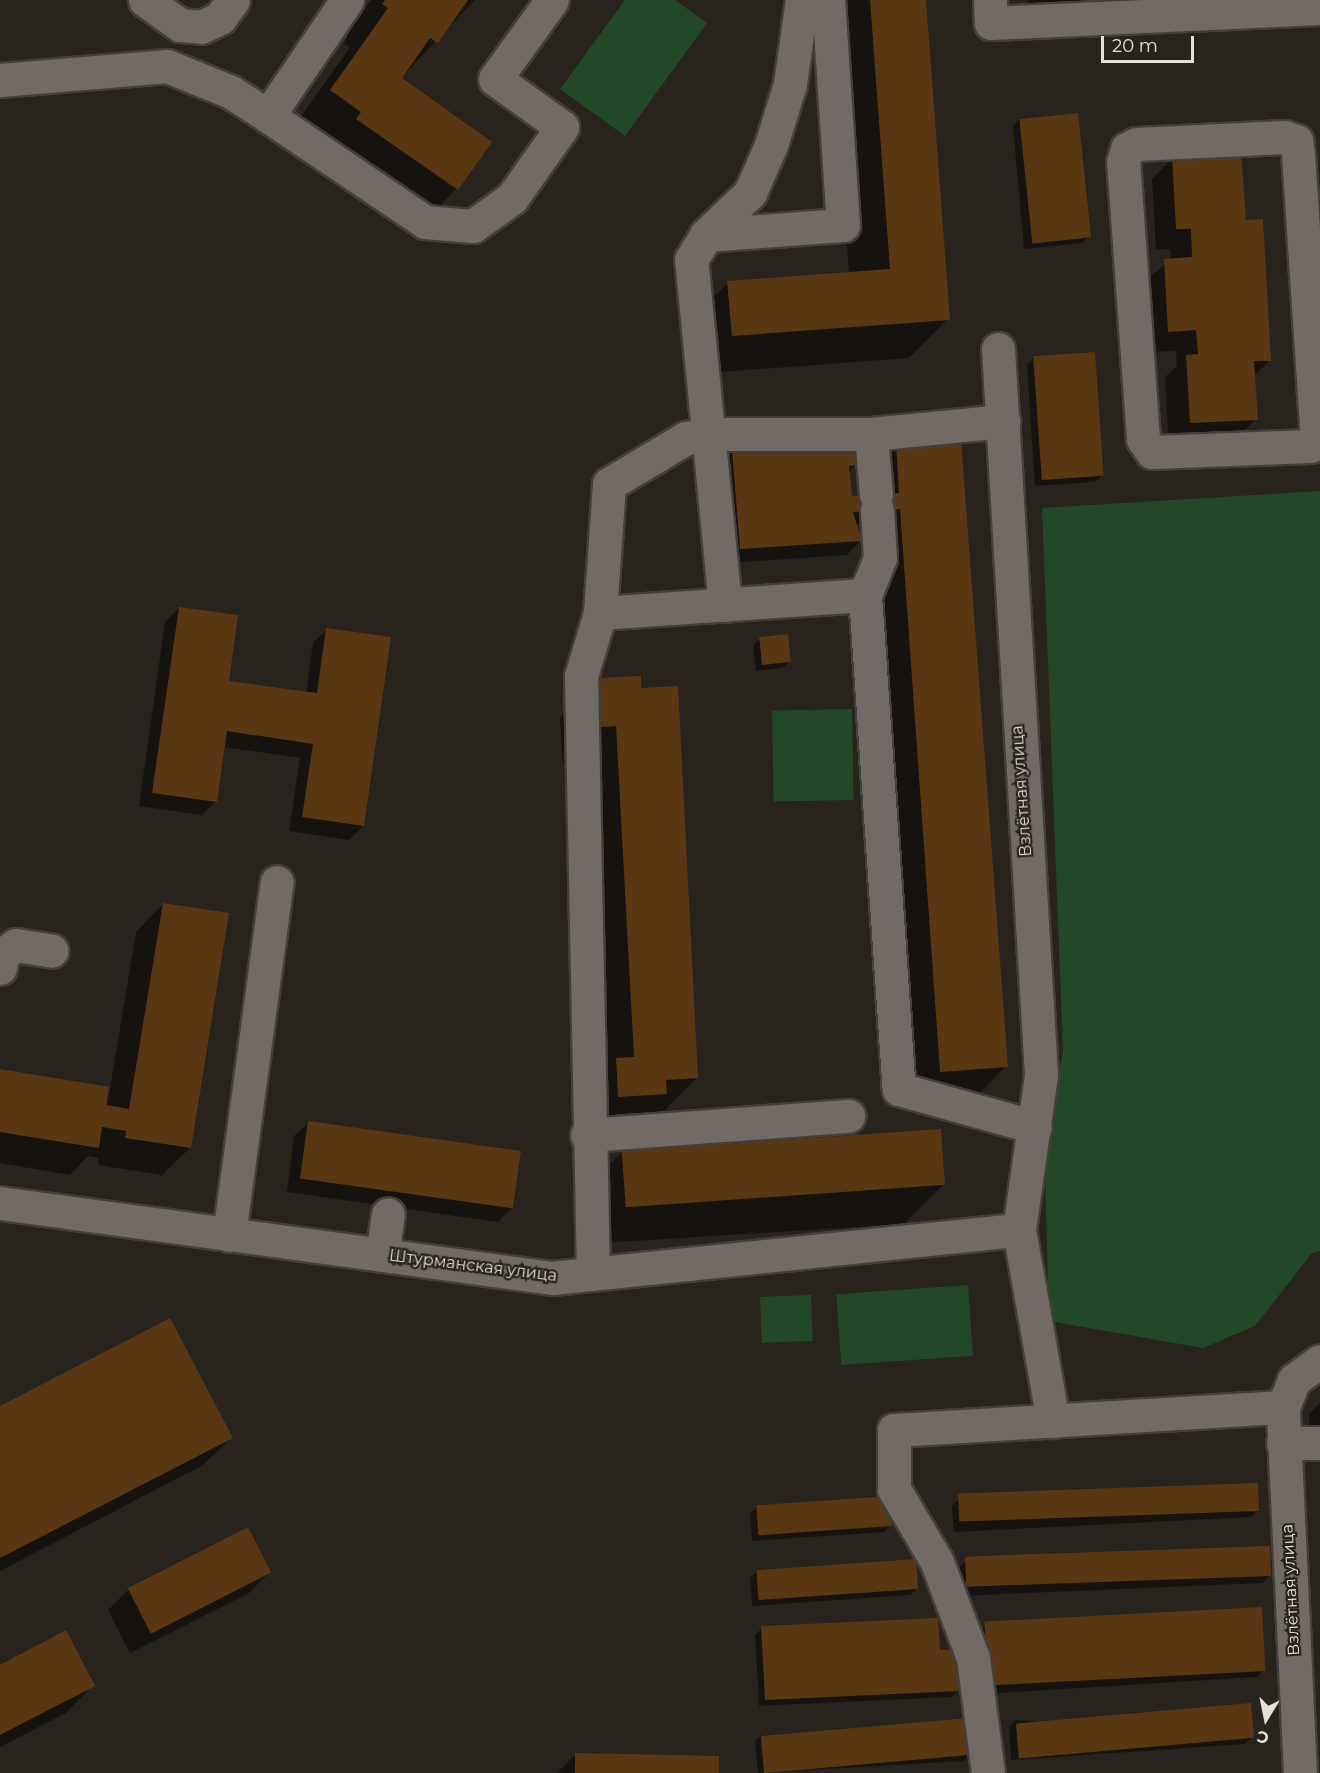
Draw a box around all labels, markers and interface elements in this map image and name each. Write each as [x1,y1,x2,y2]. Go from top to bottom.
scale bar [1104,24,1197,62]
text: 20 m [1112,35,1158,57]
street label: Взлётная улица [1008,725,1036,857]
street label: Штурманская улица [388,1246,558,1286]
street label: Взлётная улица [1278,1524,1304,1656]
north arrow [1236,1689,1296,1749]
text: С [1255,1727,1270,1748]

